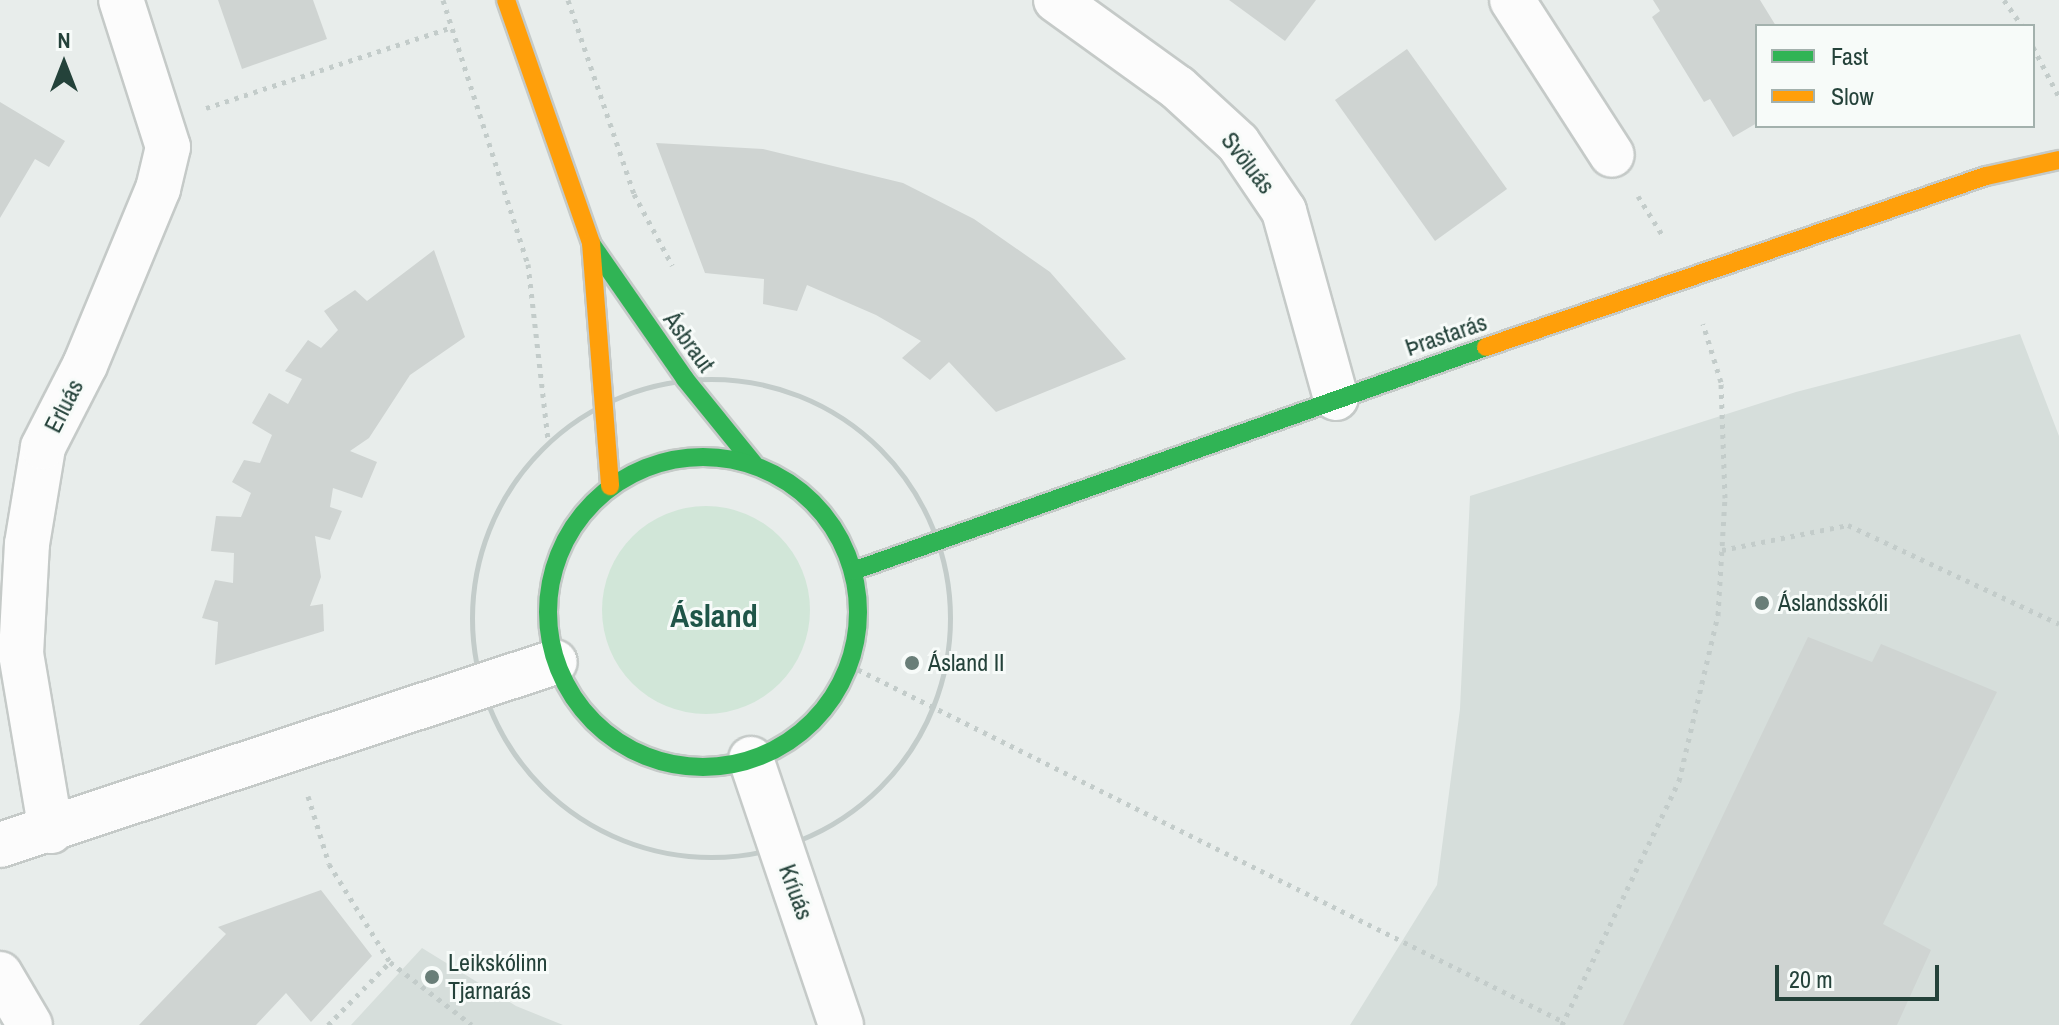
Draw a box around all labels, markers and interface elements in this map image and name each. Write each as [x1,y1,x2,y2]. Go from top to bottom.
north arrow [24,24,104,104]
legend [1755,24,2035,128]
text: N [57,25,71,55]
text: Fast [1831,40,1868,72]
text: Slow [1831,80,1874,112]
street label: Svöluás [1215,127,1281,199]
street label: Ásbraut [657,306,721,378]
street label: Þrastarás [1401,308,1491,362]
street label: Erluás [39,375,89,437]
place label: Áslandsskóli [1778,589,1888,617]
marker: Áslandsskóli [1753,594,1771,612]
district label: Ásland [670,597,758,635]
place label: Ásland II [928,649,1005,677]
marker: Ásland II [903,654,921,672]
street label: Kríuás [773,860,819,924]
place label: Leikskólinn Tjarnarás [448,949,548,1005]
scale bar [1779,949,1943,999]
text: 20 m [1789,963,1833,995]
marker: Leikskólinn Tjarnarás [423,968,441,986]

